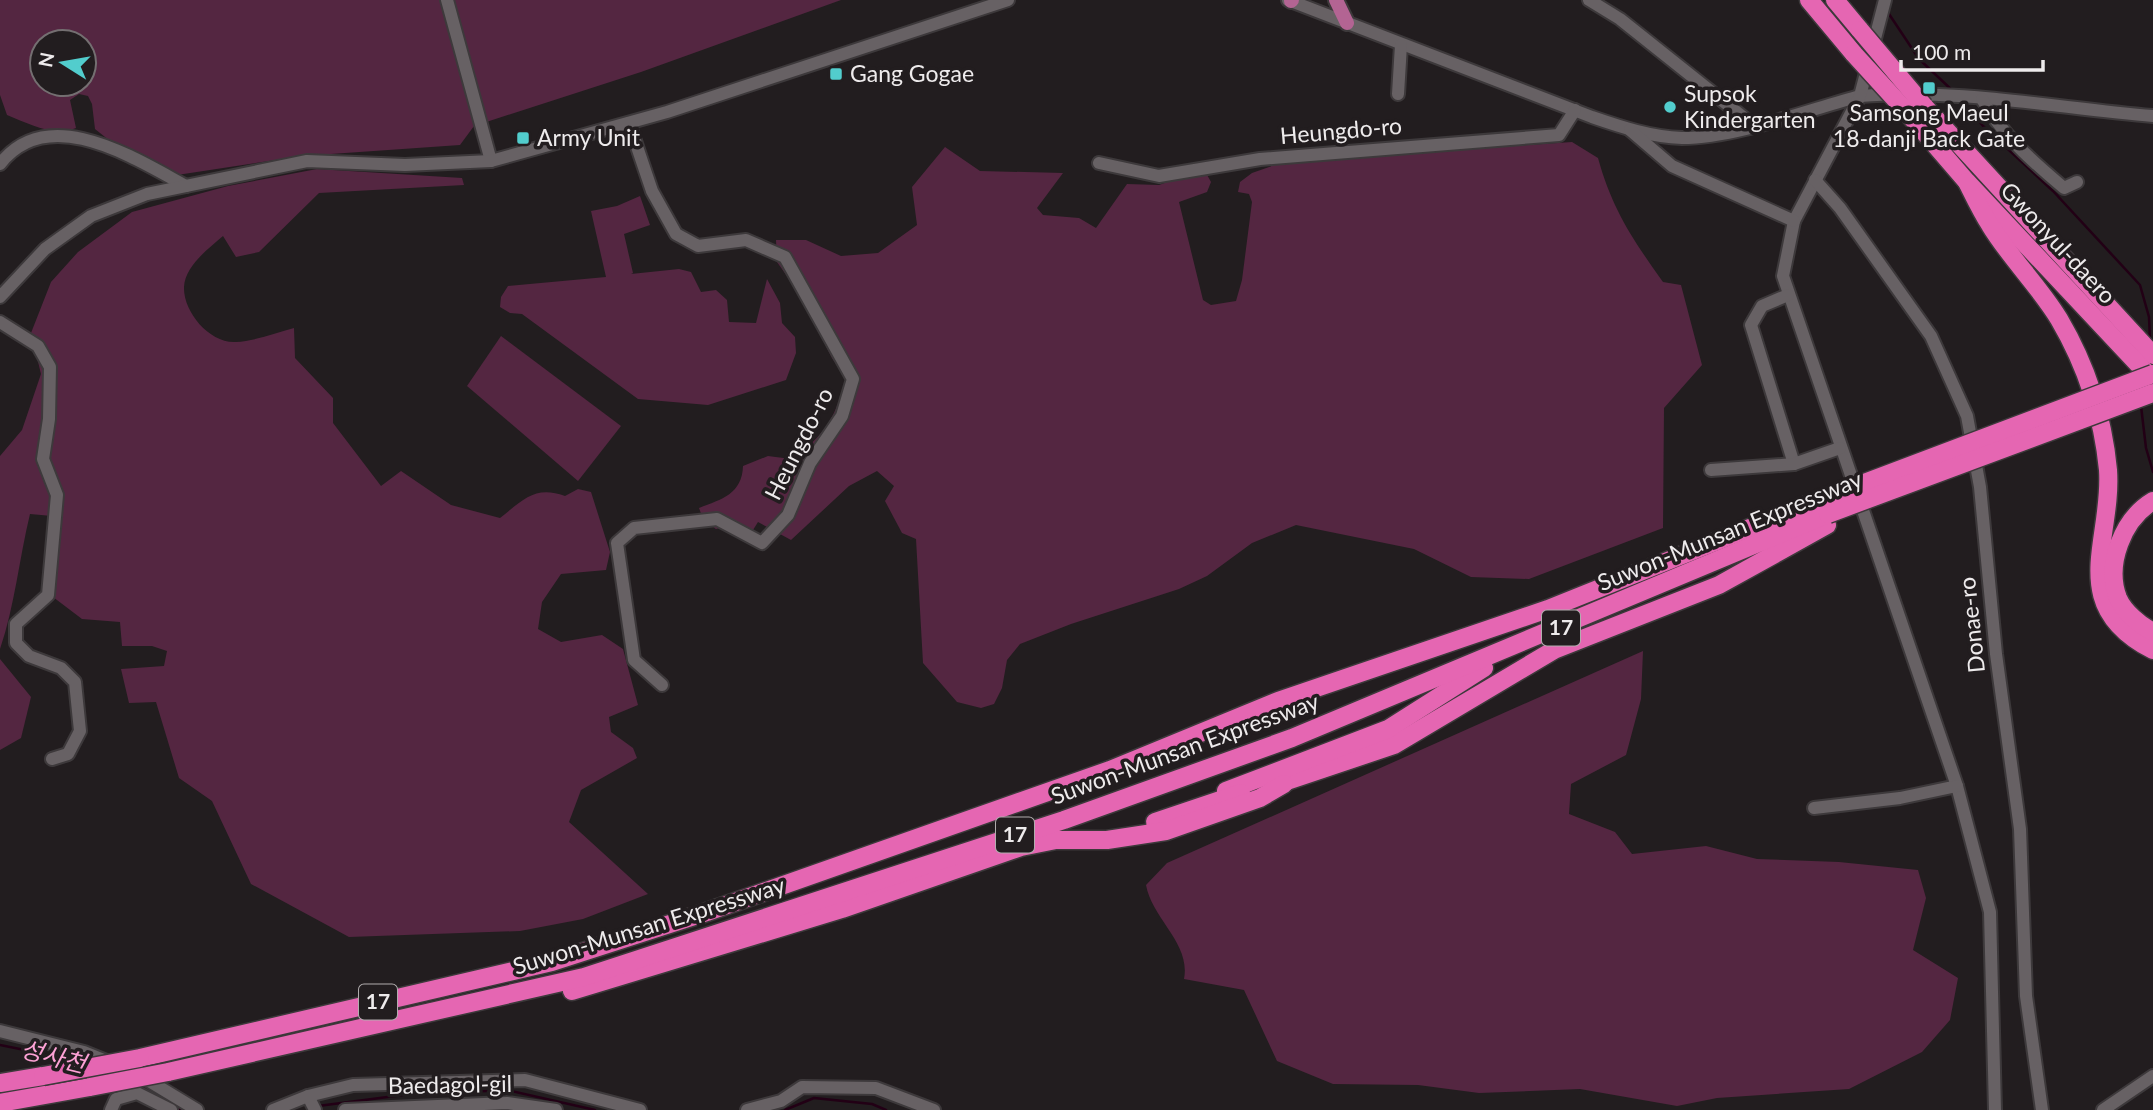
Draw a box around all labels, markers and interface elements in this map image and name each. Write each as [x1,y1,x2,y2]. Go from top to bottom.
north arrow [28,28,98,98]
scale bar [1901,28,2043,72]
text: 100 m [1912,39,1971,64]
text: N [33,50,59,69]
place label: Gang Gogae [850,59,974,87]
marker: Gang Gogae [828,66,844,82]
place label: Supsok Kindergarten [1684,79,1816,133]
marker: Samsong Maeul 18-danji Back Gate [1921,80,1937,96]
place label: Samsong Maeul 18-danji Back Gate [1833,98,2025,152]
marker: Supsok Kindergarten [1662,99,1678,115]
street label: Heungdo-ro [1279,111,1403,149]
place label: Army Unit [537,123,641,151]
marker: Army Unit [515,130,531,146]
street label: Gwonyul-daero [1995,176,2122,309]
street label: Heungdo-ro [758,383,838,504]
street label: Suwon-Munsan Expressway [1593,464,1866,596]
street label: Donae-ro [1952,576,1990,674]
road number: 17 [1542,610,1580,646]
street label: Suwon-Munsan Expressway [1047,686,1322,810]
road number: 17 [996,818,1034,852]
street label: Suwon-Munsan Expressway [509,870,788,980]
road number: 17 [359,984,397,1020]
water label: 성사천 [18,1033,92,1078]
street label: Baedagol-gil [388,1069,512,1099]

